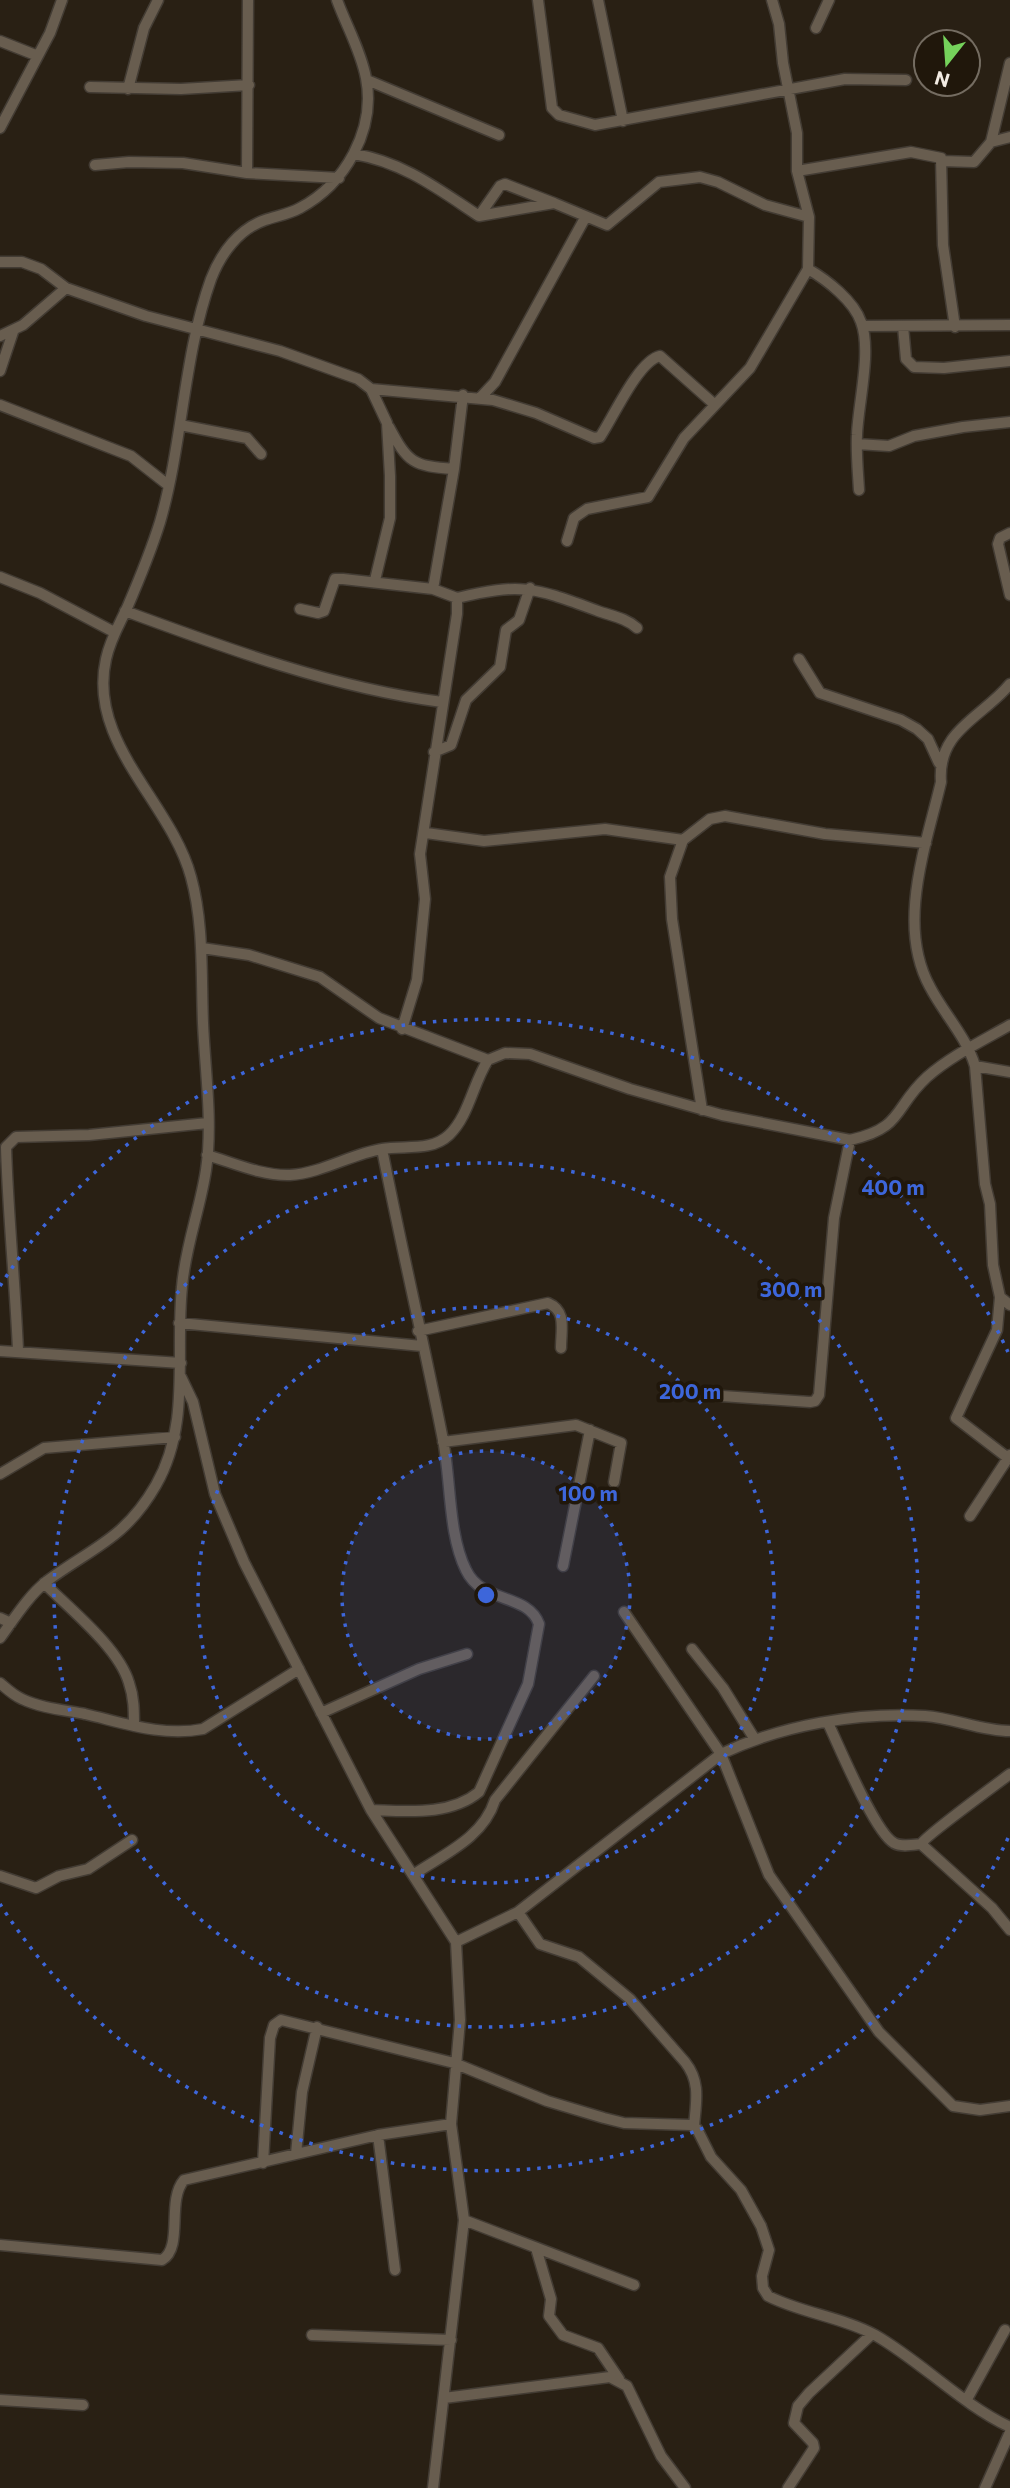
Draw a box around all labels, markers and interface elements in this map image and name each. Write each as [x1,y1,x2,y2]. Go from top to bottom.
north arrow [912,28,982,98]
text: N [932,67,952,93]
text: 400 m [861,1174,925,1199]
text: 300 m [760,1276,822,1301]
text: 200 m [659,1378,721,1403]
text: 100 m [558,1480,618,1505]
centre of rings [474,1583,498,1607]

